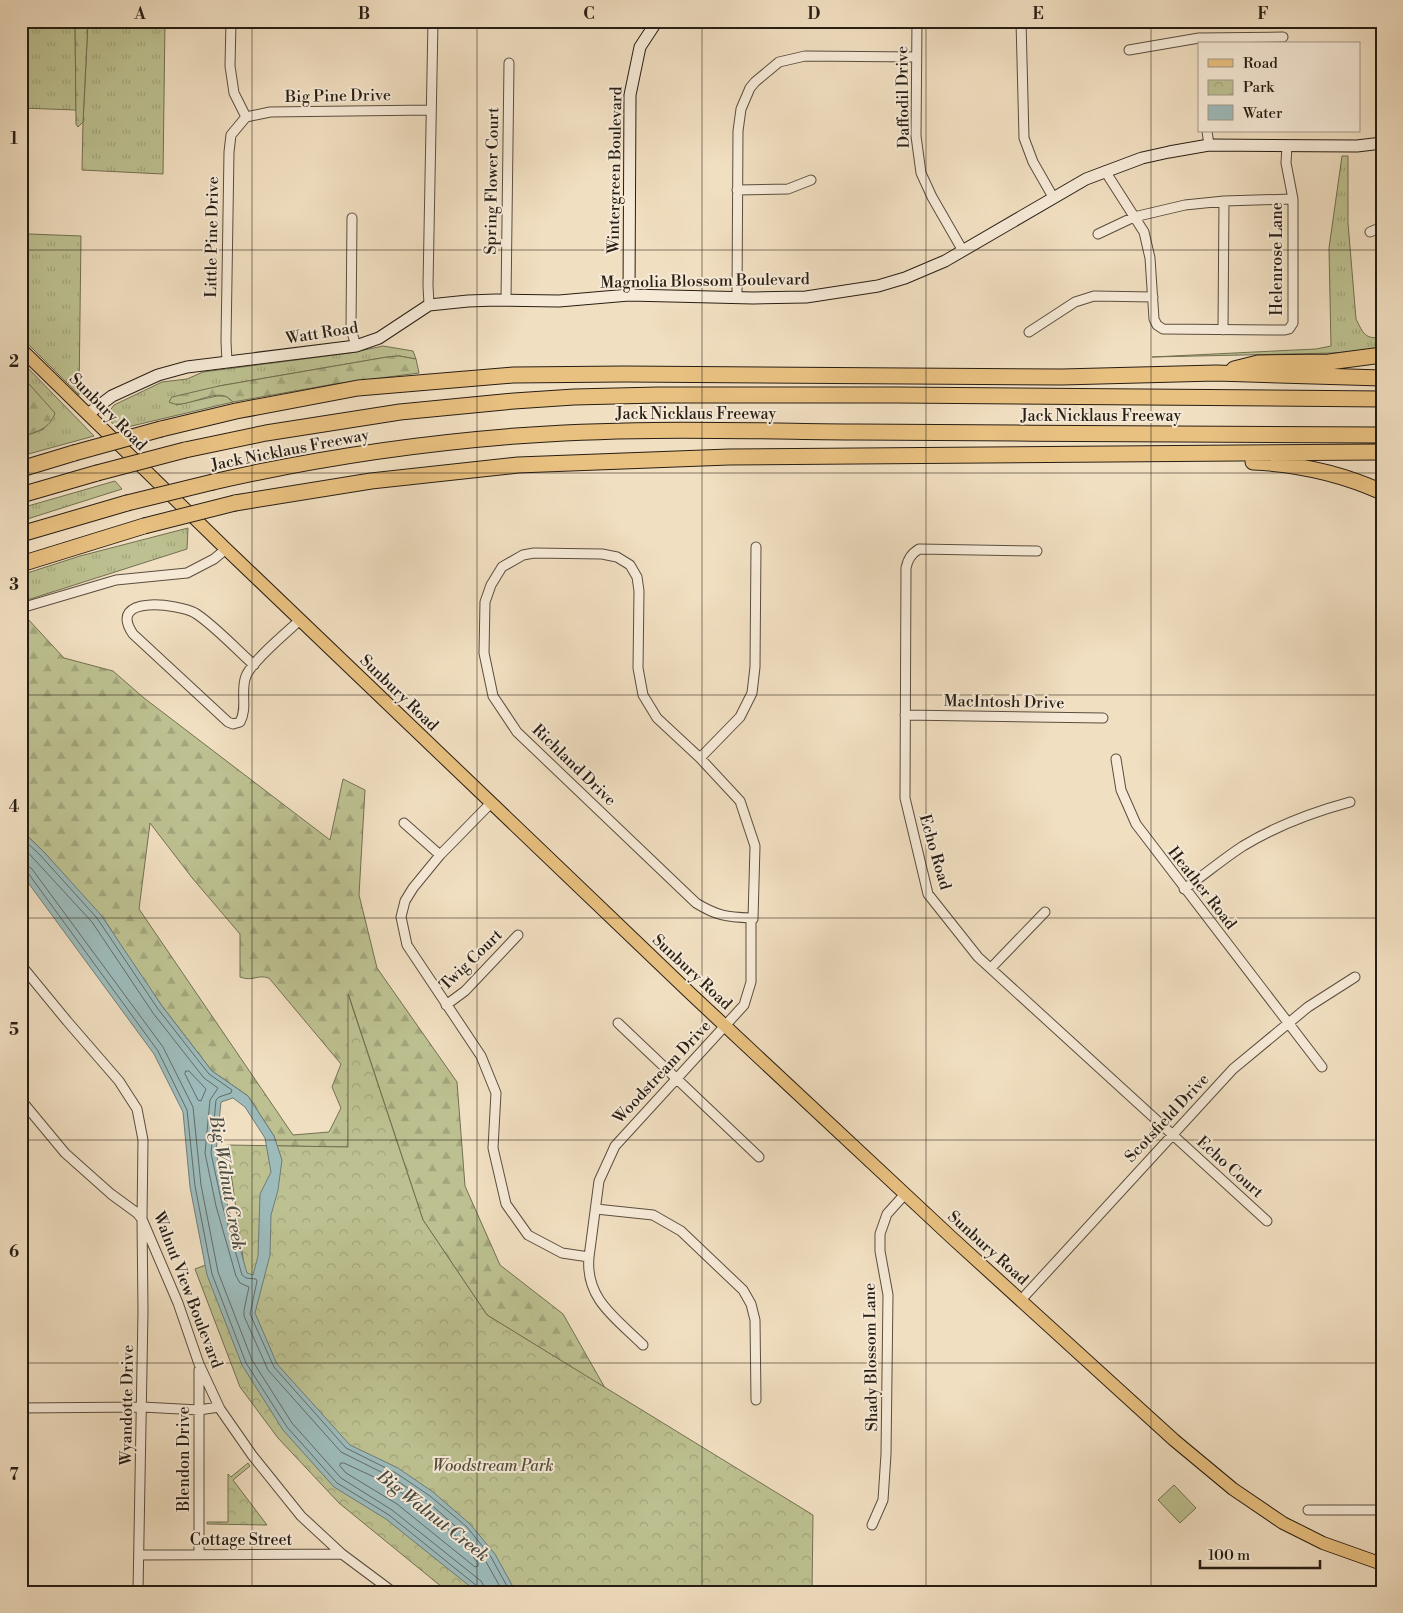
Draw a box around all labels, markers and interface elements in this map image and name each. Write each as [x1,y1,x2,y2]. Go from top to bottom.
text: A [133,4,146,24]
text: B [358,4,370,24]
text: C [583,4,595,24]
text: D [808,4,821,24]
text: E [1032,4,1044,24]
text: F [1257,4,1269,24]
legend [1198,42,1360,132]
street label: Daffodil Drive [892,45,914,149]
text: Road [1243,54,1278,73]
text: Park [1243,78,1275,97]
street label: Big Pine Drive [284,85,391,107]
street label: Wintergreen Boulevard [604,86,626,255]
text: Water [1242,104,1283,123]
street label: Spring Flower Court [481,107,503,255]
text: 1 [10,129,18,149]
street label: Little Pine Drive [201,176,223,298]
street label: Helenrose Lane [1267,202,1287,316]
street label: Magnolia Blossom Boulevard [600,269,810,293]
street label: Watt Road [283,317,360,349]
text: 2 [9,352,19,372]
street label: Sunbury Road [65,369,151,455]
street label: Jack Nicklaus Freeway [615,404,777,424]
street label: Jack Nicklaus Freeway [1020,406,1182,426]
street label: Jack Nicklaus Freeway [208,425,371,475]
text: 3 [9,575,19,595]
street label: Sunbury Road [355,650,443,736]
street label: MacIntosh Drive [943,691,1065,713]
street label: Richland Drive [528,720,620,810]
text: 4 [9,797,20,817]
street label: Echo Road [915,812,955,892]
street label: Heather Road [1163,843,1241,933]
street label: Twig Court [435,925,507,995]
street label: Sunbury Road [648,930,736,1014]
street label: Woodstream Drive [608,1016,715,1129]
text: 5 [9,1020,19,1040]
street label: Scotsfield Drive [1121,1069,1213,1167]
water label: Big Walnut Creek [204,1113,250,1252]
street label: Echo Court [1192,1132,1268,1202]
street label: Sunbury Road [944,1207,1032,1289]
street label: Walnut View Boulevard [149,1208,227,1371]
text: 6 [9,1242,19,1262]
street label: Shady Blossom Lane [860,1282,882,1432]
street label: Wyandotte Drive [116,1344,138,1467]
street label: Blendon Drive [174,1406,194,1513]
park label: Woodstream Park [432,1456,554,1476]
water label: Big Walnut Creek [371,1464,494,1567]
text: 7 [9,1465,19,1485]
street label: Cottage Street [190,1530,293,1550]
scale bar [1200,1538,1320,1570]
text: 100 m [1208,1546,1250,1565]

